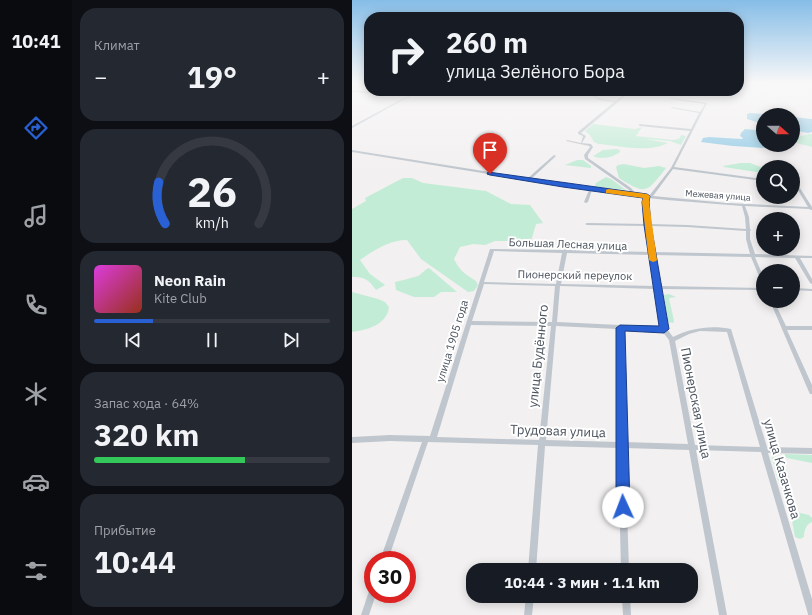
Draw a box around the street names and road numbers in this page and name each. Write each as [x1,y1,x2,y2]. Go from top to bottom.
street label: Межевая улица [685,187,751,203]
street label: Большая Лесная улица [509,235,628,253]
street label: Пионерский переулок [518,267,632,283]
street label: улица 1905 года [433,298,471,384]
street label: улица Будённого [524,304,552,408]
street label: Пионерская улица [677,346,715,460]
street label: улица Казачкова [760,417,804,521]
street label: Трудовая улица [510,421,606,441]

